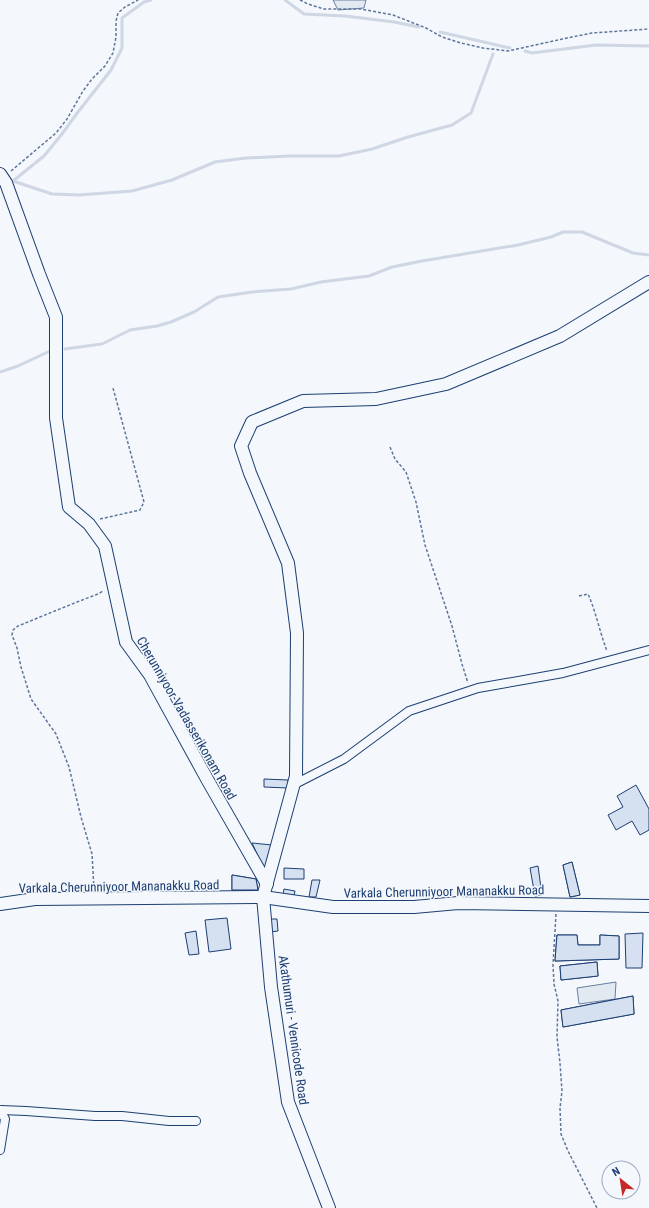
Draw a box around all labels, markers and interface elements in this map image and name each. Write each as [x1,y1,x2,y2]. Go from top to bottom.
street label: Cherunniyoor-Vadasserikonam Road [134,634,239,802]
street label: Varkala Cherunniyoor Mananakku Road [19,877,219,896]
street label: Varkala Cherunniyoor Mananakku Road [344,882,544,901]
street label: Akathumuri - Vennicode Road [276,954,311,1106]
north arrow [601,1160,641,1200]
text: N [610,1164,623,1179]

